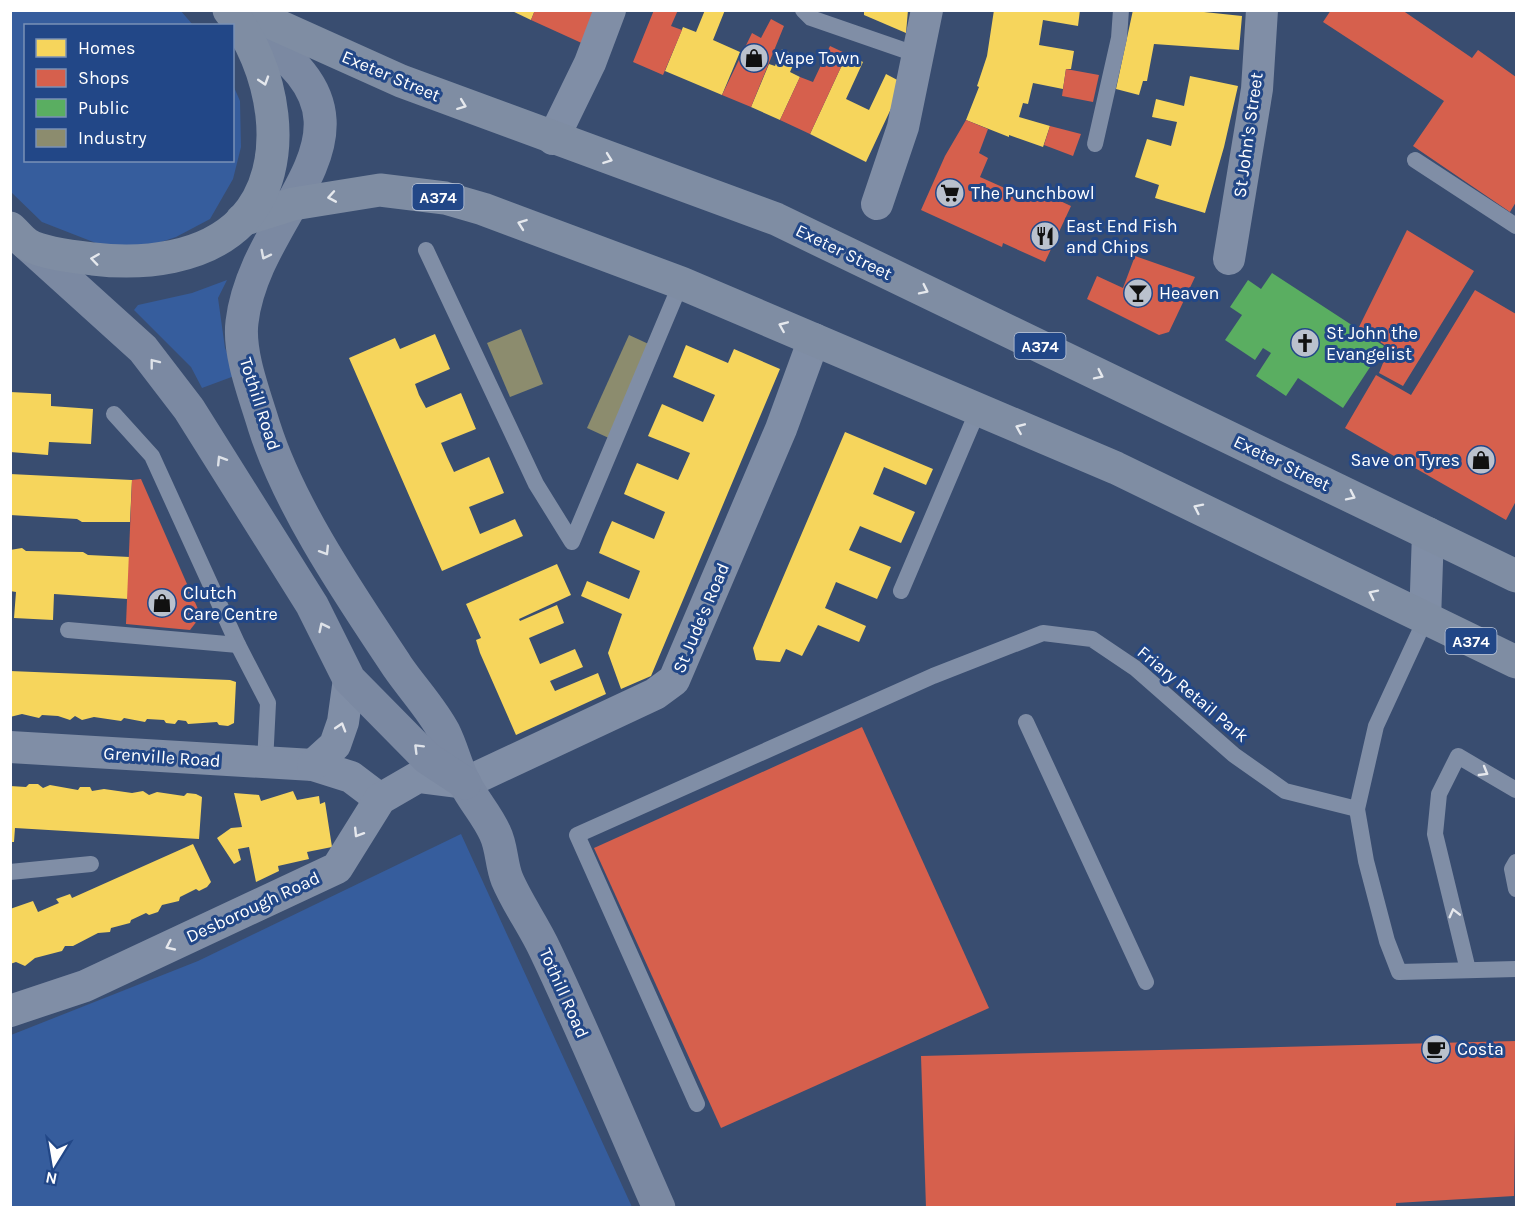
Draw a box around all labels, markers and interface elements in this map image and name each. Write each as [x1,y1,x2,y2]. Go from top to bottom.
legend [24,24,234,162]
text: Homes [78,37,135,59]
shop icon: Vape Town [738,42,770,74]
street label: Exeter Street [338,45,444,107]
place label: Vape Town [775,47,860,69]
text: Shops [78,67,130,89]
street label: St John's Street [1228,71,1268,199]
one-way arrow [257,75,269,86]
text: Public [78,97,129,119]
one-way arrow [456,98,467,110]
text: Industry [78,127,147,149]
one-way arrow [602,152,613,165]
supermarket icon: The Punchbowl [934,177,966,209]
place label: The Punchbowl [971,182,1095,204]
road number: A374 [412,184,464,210]
one-way arrow [328,190,338,203]
place label: East End Fish and Chips [1066,215,1178,258]
one-way arrow [517,219,528,231]
street label: Exeter Street [792,219,896,285]
restaurant icon: East End Fish and Chips [1029,220,1061,252]
one-way arrow [261,249,272,259]
one-way arrow [90,253,99,266]
bar icon: Heaven [1122,277,1154,309]
place label: Heaven [1159,282,1219,304]
one-way arrow [917,283,928,295]
one-way arrow [779,321,790,333]
place label: St John the Evangelist [1326,322,1418,365]
church icon: St John the Evangelist [1289,327,1321,359]
road number: A374 [1014,333,1066,359]
street label: Tothill Road [235,355,285,453]
one-way arrow [150,358,161,369]
one-way arrow [1093,368,1104,379]
one-way arrow [1016,423,1027,435]
street label: Exeter Street [1230,430,1334,496]
shop icon: Save on Tyres [1465,444,1497,476]
place label: Save on Tyres [1350,449,1460,471]
one-way arrow [217,456,229,466]
one-way arrow [1344,488,1355,500]
one-way arrow [1193,504,1204,516]
one-way arrow [317,545,329,555]
street label: St Jude's Road [668,560,734,676]
place label: Clutch Care Centre [183,582,278,625]
shop icon: Clutch Care Centre [146,587,178,619]
one-way arrow [1368,590,1379,602]
one-way arrow [318,622,330,633]
road number: A374 [1446,628,1496,654]
street label: Friary Retail Park [1133,641,1253,747]
one-way arrow [334,722,346,733]
street label: Grenville Road [103,742,221,772]
one-way arrow [414,745,425,756]
one-way arrow [1478,764,1489,776]
one-way arrow [355,827,366,838]
street label: Desborough Road [183,866,323,948]
one-way arrow [1449,908,1461,919]
one-way arrow [165,939,176,951]
street label: Tothill Road [534,945,594,1041]
cafe icon: Costa [1420,1033,1452,1065]
place label: Costa [1457,1038,1504,1060]
north arrow [24,1134,84,1194]
text: N [44,1168,59,1189]

